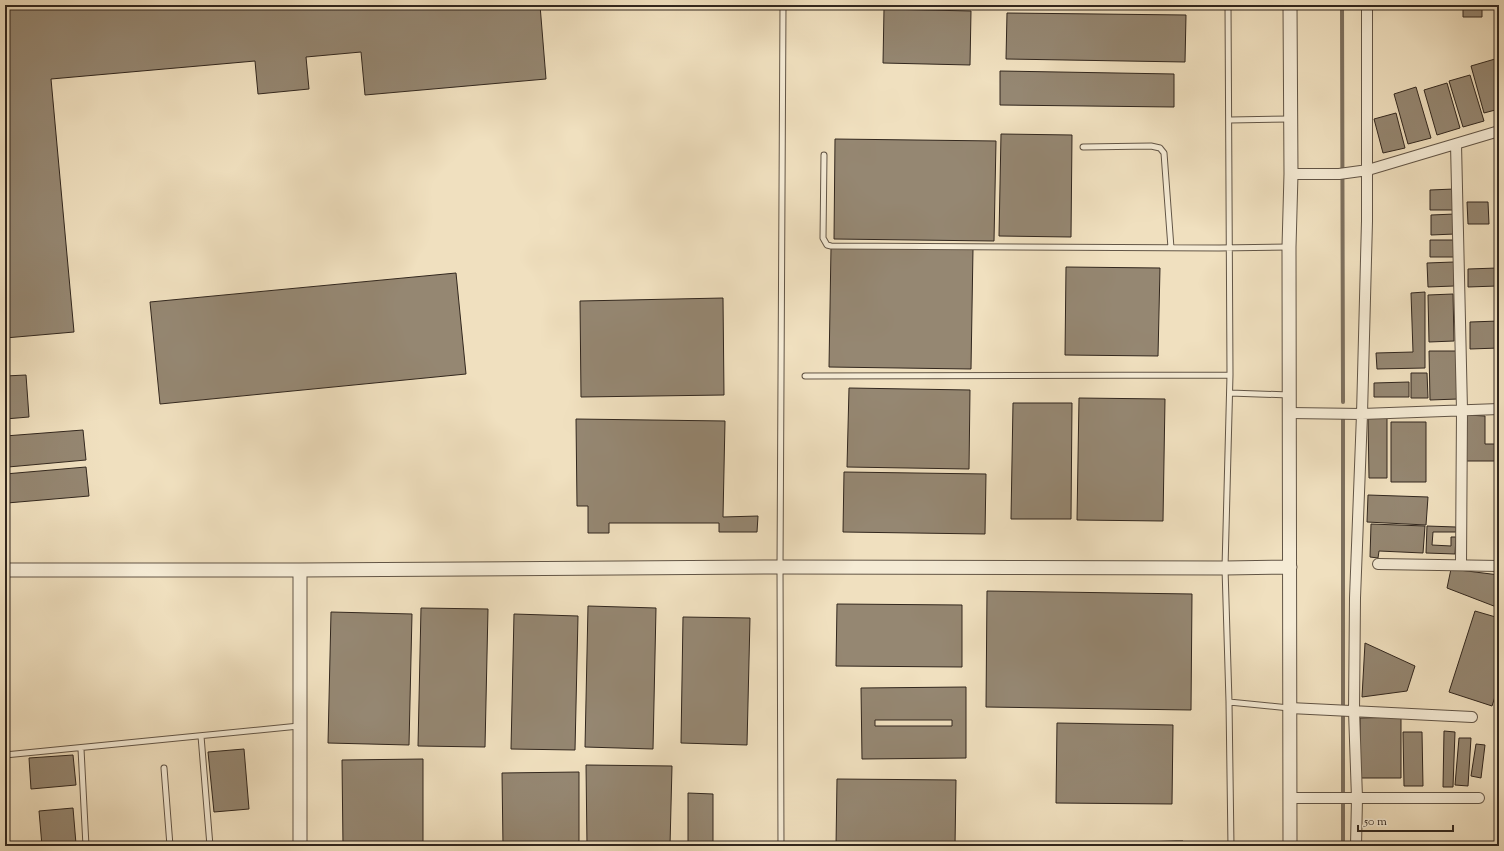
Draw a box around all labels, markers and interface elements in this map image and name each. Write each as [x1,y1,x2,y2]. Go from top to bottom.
scale bar [1358,807,1453,833]
text: 50 m [1363,813,1387,831]

